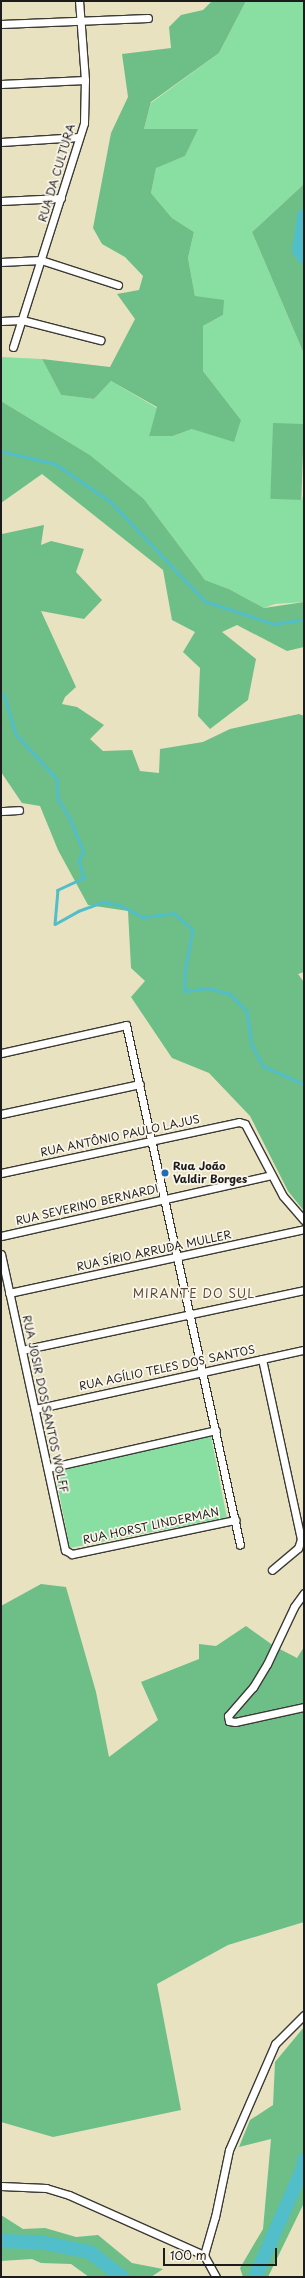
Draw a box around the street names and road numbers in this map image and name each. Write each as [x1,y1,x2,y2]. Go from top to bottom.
street label: RUA DA CULTURA [36,122,78,224]
street label: RUA ANTÔNIO PAULO LAJUS [38,1112,202,1160]
street label: RUA SEVERINO BERNARDI [14,1182,160,1228]
street label: RUA SÍRIO ARRUDA MULLER [74,1228,234,1274]
street label: RUA JOSIR DOS SANTOS WOLFF [20,1313,70,1495]
street label: RUA AGÍLIO TELES DOS SANTOS [76,1342,258,1394]
street label: RUA HORST LINDERMAN [82,1505,220,1547]

